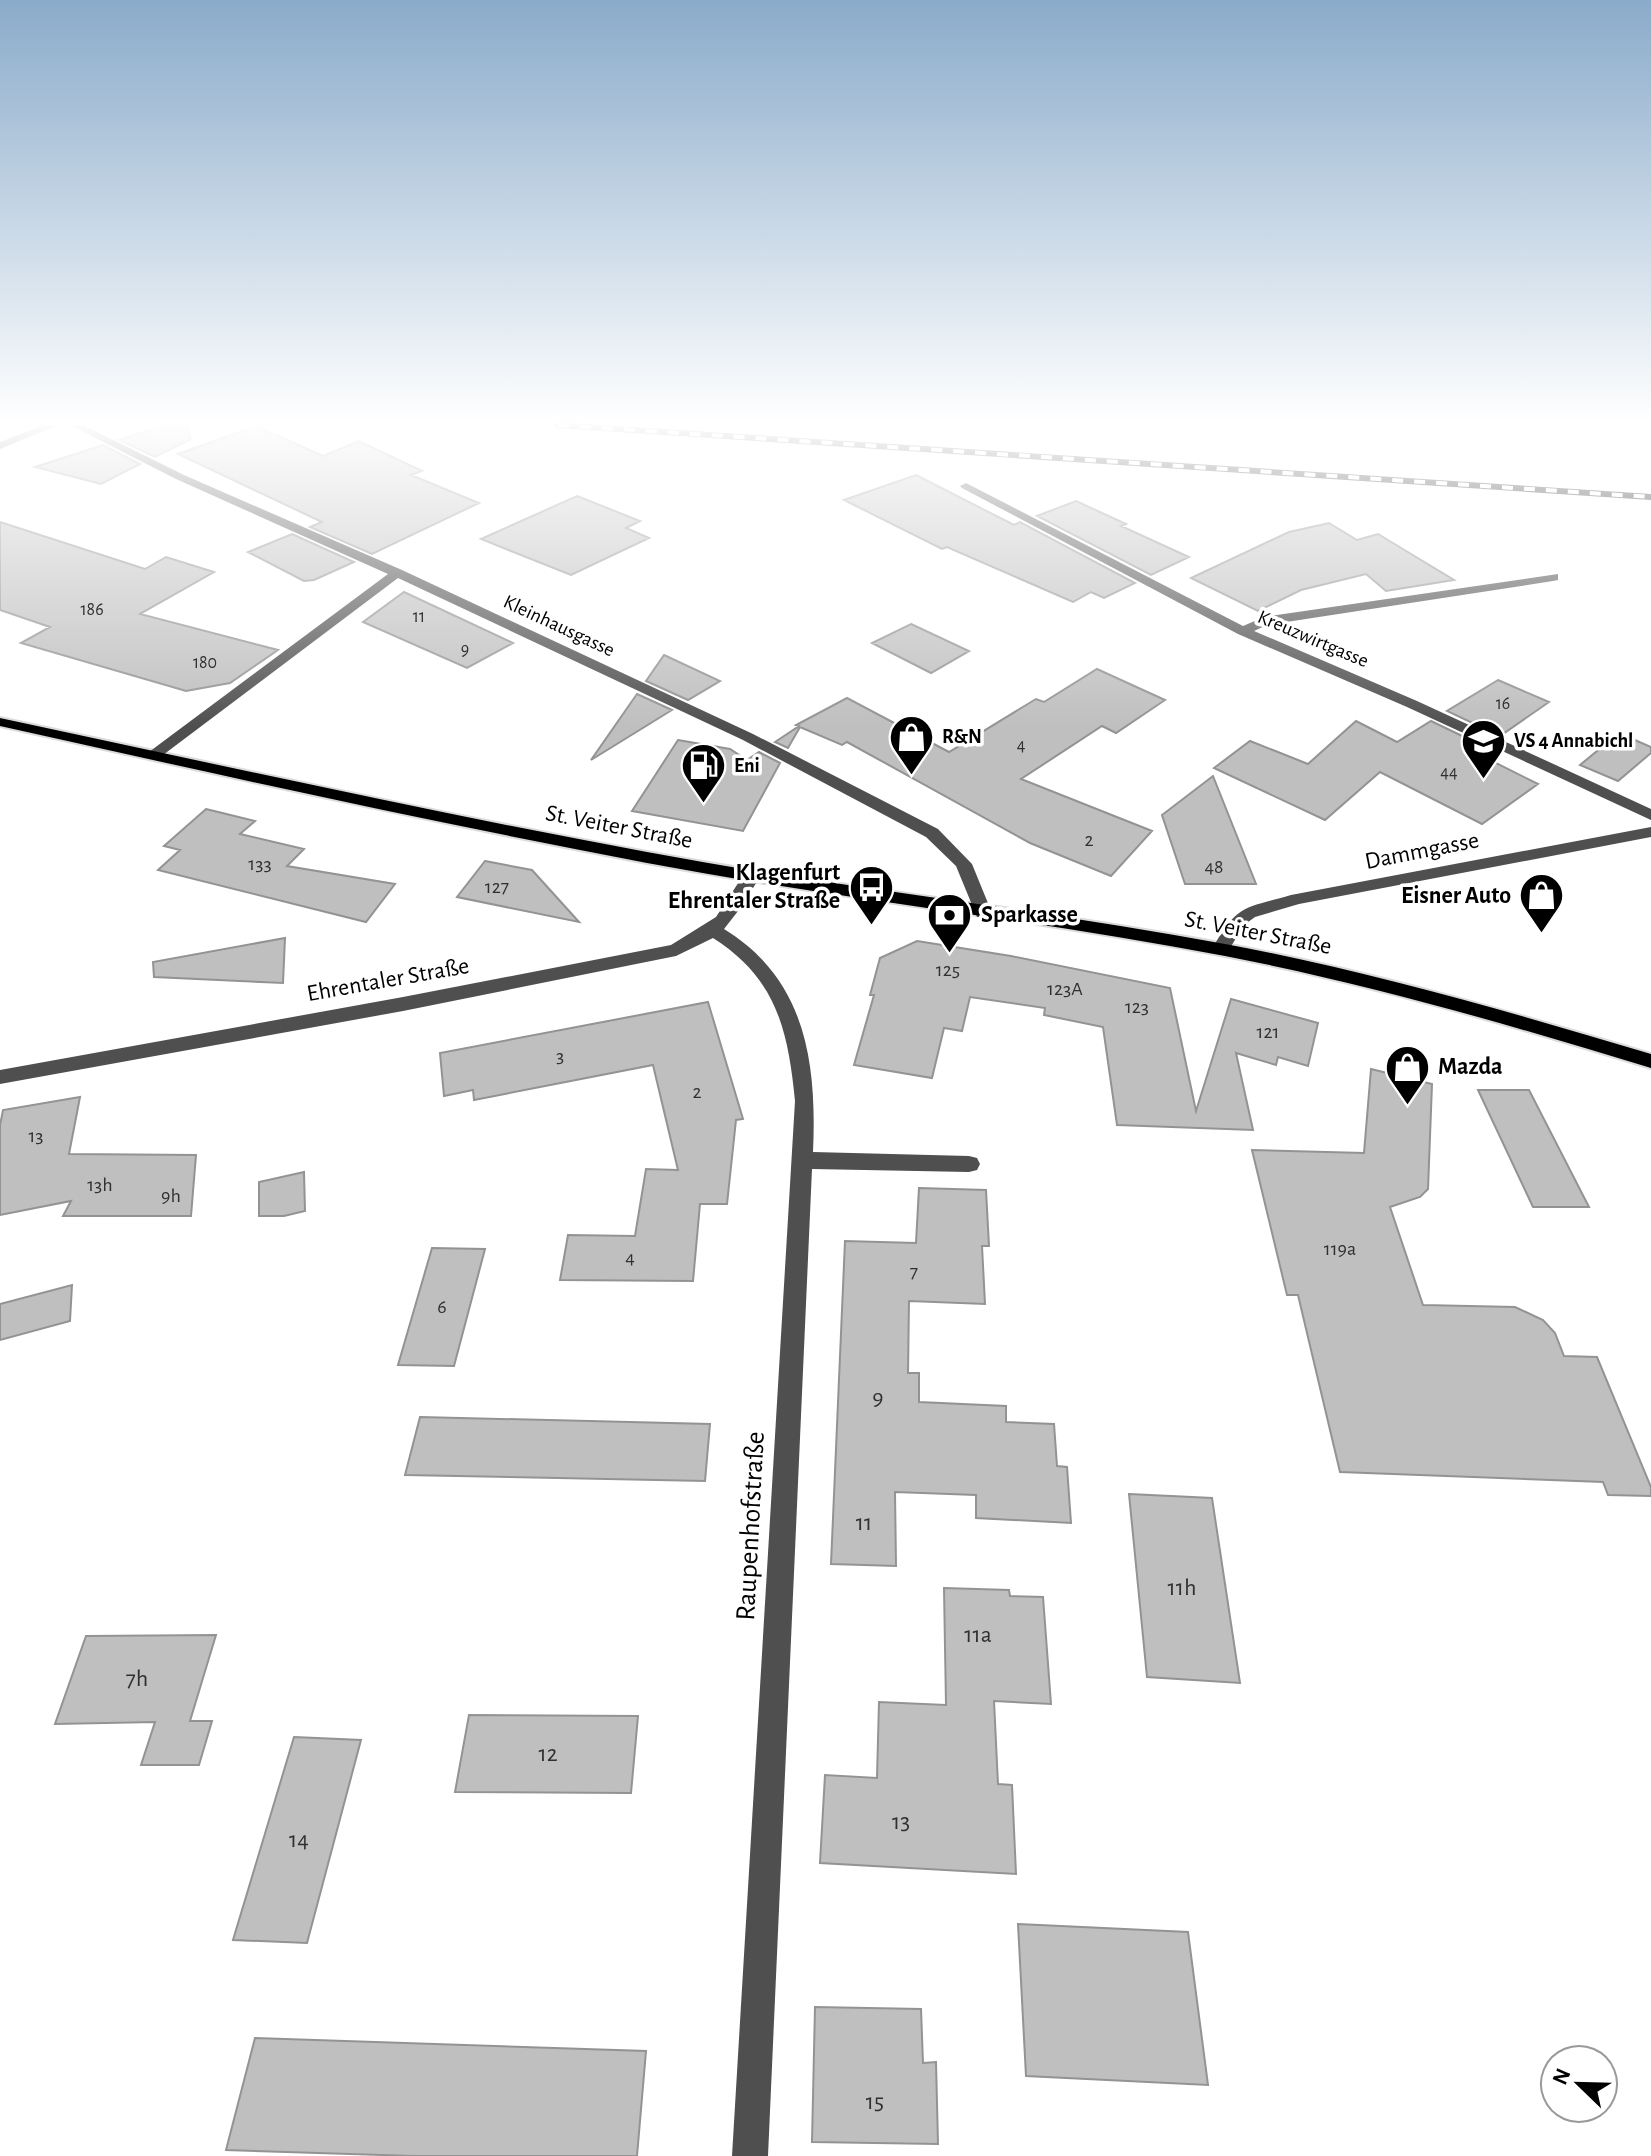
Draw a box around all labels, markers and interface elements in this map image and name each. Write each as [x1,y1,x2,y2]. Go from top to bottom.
street label: Kleinhausgasse [500,592,618,660]
house number: 186 [80,601,104,619]
street label: Kreuzwirtgasse [1255,607,1371,671]
house number: 11 [413,608,425,626]
house number: 9 [461,641,469,659]
house number: 180 [193,654,217,672]
house number: 16 [1496,695,1510,713]
shop icon: R&N [887,713,935,776]
school or university icon: VS 4 Annabichl [1459,717,1507,780]
place label: R&N [942,727,982,747]
place label: VS 4 Annabichl [1514,731,1633,751]
house number: 4 [1017,737,1026,755]
fuel station icon: Eni [679,742,727,805]
place label: Eni [734,756,760,776]
house number: 44 [1440,764,1458,782]
street label: St. Veiter Straße [544,801,694,853]
street label: Dammgasse [1363,828,1481,874]
house number: 2 [1084,830,1094,850]
house number: 133 [248,854,272,874]
house number: 48 [1204,857,1224,877]
place label: Klagenfurt Ehrentaler Straße [668,861,840,913]
bus stop icon: Klagenfurt Ehrentaler Straße [847,863,895,926]
shop icon: Eisner Auto [1518,872,1566,935]
house number: 127 [485,877,509,897]
place label: Eisner Auto [1401,884,1511,908]
bank icon: Sparkasse [926,891,974,954]
place label: Sparkasse [981,903,1078,927]
street label: St. Veiter Straße [1183,907,1333,959]
street label: Ehrentaler Straße [305,954,471,1006]
house number: 125 [936,960,960,980]
house number: 123A [1047,979,1083,999]
house number: 123 [1125,997,1149,1017]
house number: 121 [1257,1022,1279,1042]
shop icon: Mazda [1383,1043,1431,1106]
house number: 3 [556,1046,564,1066]
place label: Mazda [1438,1055,1503,1079]
house number: 2 [692,1082,702,1102]
house number: 13 [28,1126,44,1146]
house number: 13h [87,1175,113,1195]
house number: 9h [161,1186,181,1206]
house number: 119a [1324,1239,1356,1259]
house number: 4 [625,1248,635,1268]
house number: 7 [910,1262,918,1282]
house number: 6 [437,1297,447,1317]
house number: 9 [872,1386,884,1410]
street label: Raupenhofstraße [732,1431,770,1621]
house number: 11 [856,1511,872,1535]
house number: 11h [1168,1576,1197,1600]
house number: 11a [964,1623,992,1647]
house number: 7h [126,1667,148,1691]
house number: 12 [538,1742,558,1766]
house number: 13 [892,1810,910,1834]
house number: 14 [289,1828,309,1852]
north arrow [1539,2044,1619,2124]
text: N [1548,2065,1575,2088]
house number: 15 [866,2090,884,2114]

